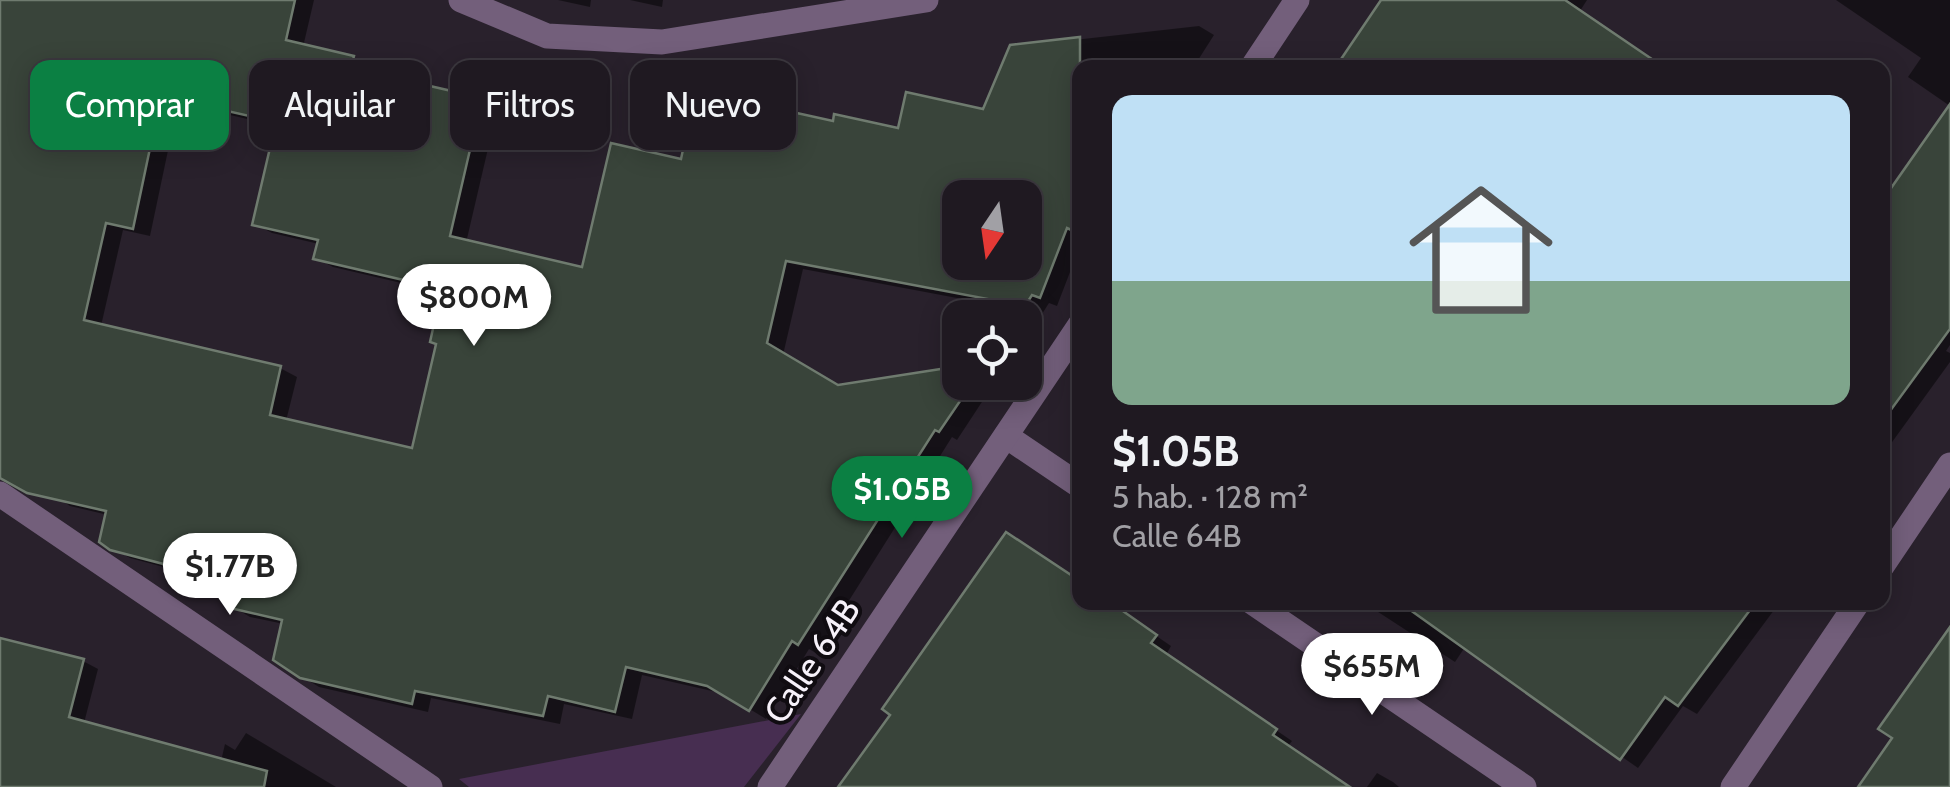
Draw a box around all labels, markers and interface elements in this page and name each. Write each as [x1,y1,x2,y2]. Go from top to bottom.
chip: Comprar [30,60,229,150]
chip: Alquilar [249,60,430,150]
chip: Filtros [450,60,610,150]
chip: Nuevo [630,60,796,150]
icon: home [1391,160,1571,340]
north arrow [942,180,1042,280]
map controls [942,180,1042,400]
pin: $800M [404,264,544,349]
text: $800M [419,277,529,316]
button: locate [942,300,1042,400]
text: $1.05B [1112,425,1239,477]
pin: $1.05B [821,456,983,541]
text: $1.05B [854,469,951,508]
text: 5 hab. · 128 m² [1112,477,1308,516]
text: Calle 64B [1112,516,1241,555]
pin: $1.77B [149,533,311,618]
text: $1.77B [185,546,275,585]
street label: Calle 64B [754,590,869,731]
pin: $655M [1302,633,1442,718]
text: $655M [1323,646,1421,685]

